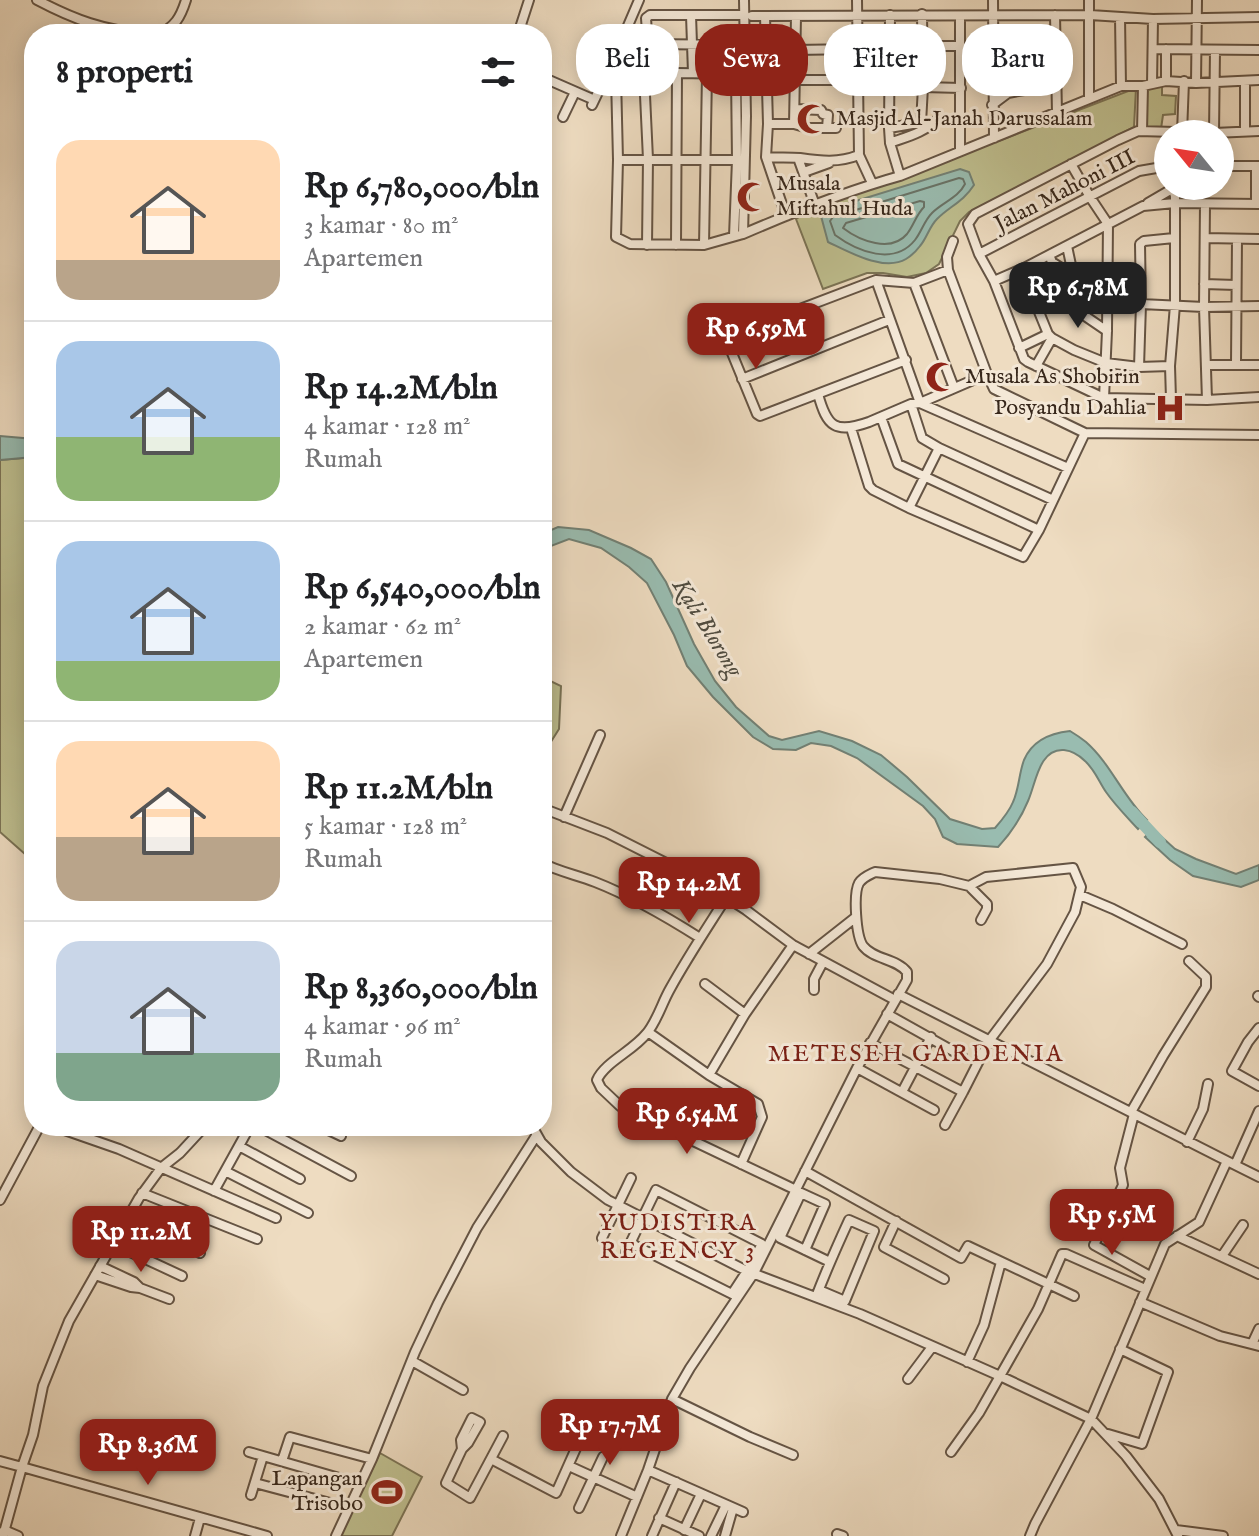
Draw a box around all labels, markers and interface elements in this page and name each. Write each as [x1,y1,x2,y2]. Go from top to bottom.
chip: Beli [576,24,679,96]
chip: Sewa [695,24,808,96]
chip: Filter [824,24,946,96]
chip: Baru [962,24,1073,96]
icon: filters [476,50,520,94]
text: 8 properti [56,51,193,94]
mosque icon: Masjid Al-Janah Darussalam [795,102,829,136]
place label: Masjid Al-Janah Darussalam [836,105,1092,133]
north arrow [1154,120,1234,200]
map controls [1154,120,1234,200]
street label: Jalan Mahoni III [987,143,1140,240]
text: Rp 6,780,000/bln [304,166,539,209]
place label: Musala Miftahul Huda [776,170,913,223]
icon: home [120,172,216,268]
mosque icon: Musala Miftahul Huda [735,180,769,214]
text: 3 kamar · 80 m² [304,209,458,242]
text: Apartemen [304,242,423,275]
pin: Rp 6.78M [995,262,1161,330]
text: Rp 6.78M [1027,271,1129,304]
pin: Rp 6.59M [673,303,839,371]
text: Rp 6.59M [705,312,807,345]
mosque icon: Musala As Shobirin [924,360,958,394]
place label: Musala As Shobirin [965,363,1140,391]
text: Rp 14.2M/bln [304,367,498,410]
icon: home [120,373,216,469]
hospital icon: Posyandu Dahlia [1153,391,1187,425]
place label: Posyandu Dahlia [994,394,1146,422]
text: 4 kamar · 128 m² [304,410,471,443]
text: Rumah [304,443,382,476]
text: Rp 6,540,000/bln [304,567,541,610]
water label: Kali Blorong [664,572,750,684]
icon: home [120,573,216,669]
text: 2 kamar · 62 m² [304,610,461,643]
text: Apartemen [304,643,423,676]
text: Rp 11.2M/bln [304,767,493,810]
icon: home [120,773,216,869]
text: 5 kamar · 128 m² [304,810,467,843]
text: Rumah [304,843,382,876]
pin: Rp 14.2M [606,857,772,925]
text: Rp 14.2M [637,866,741,899]
text: Rp 8,360,000/bln [304,967,538,1010]
icon: home [120,973,216,1069]
text: 4 kamar · 96 m² [304,1010,461,1043]
district label: METESEH GARDENIA [768,1039,1064,1070]
text: Rumah [304,1043,382,1076]
pin: Rp 6.54M [604,1088,770,1156]
text: Rp 6.54M [636,1097,738,1130]
pin: Rp 5.5M [1038,1189,1186,1257]
text: Rp 5.5M [1068,1198,1156,1231]
pin: Rp 11.2M [58,1206,224,1274]
district label: YUDISTIRA REGENCY 3 [599,1208,757,1267]
text: Rp 11.2M [90,1215,192,1248]
pin: Rp 17.7M [527,1399,693,1467]
text: Rp 17.7M [559,1408,661,1441]
pin: Rp 8.36M [65,1419,231,1487]
text: Rp 8.36M [98,1428,198,1461]
place label: Lapangan Trisobo [272,1465,363,1518]
sports icon: Lapangan Trisobo [370,1475,404,1509]

